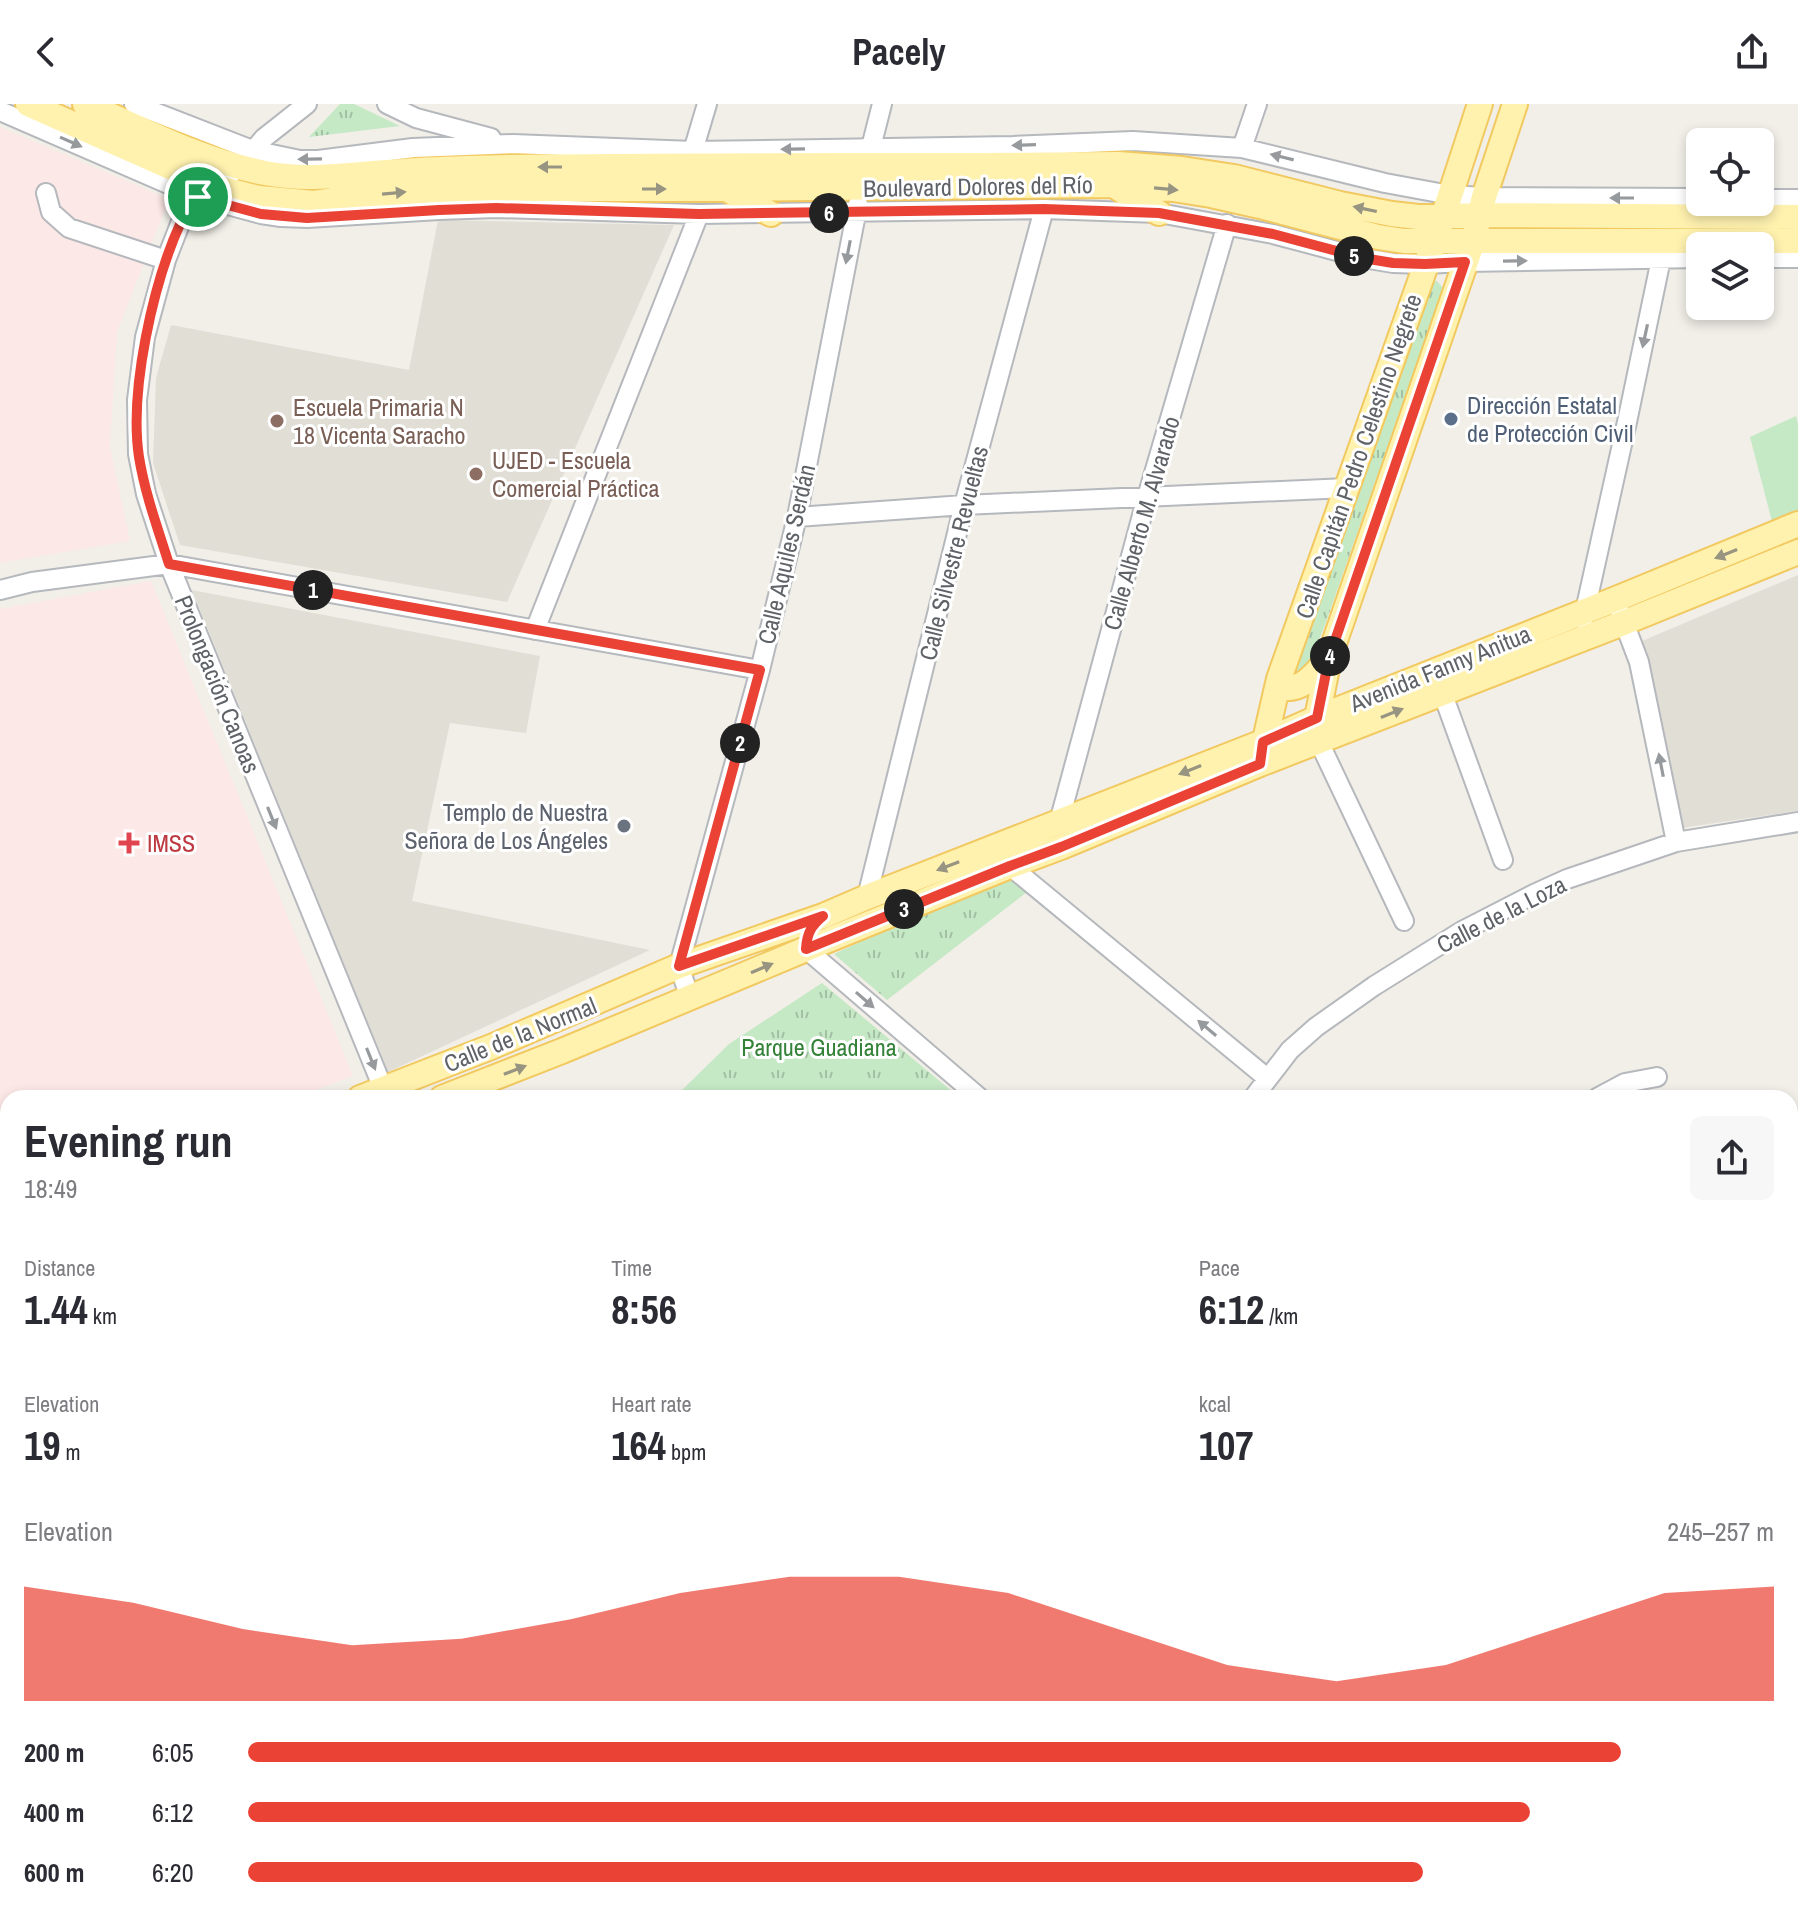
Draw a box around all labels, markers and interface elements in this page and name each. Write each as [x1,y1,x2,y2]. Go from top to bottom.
text: Pacely [852,28,946,76]
icon: back [24,30,68,74]
icon: share [1730,30,1774,74]
map controls [1686,128,1774,320]
button: locate [1686,128,1774,216]
one-way arrow [60,135,83,148]
one-way arrow [1011,139,1036,152]
one-way arrow [780,143,805,156]
one-way arrow [1270,151,1295,163]
one-way arrow [297,153,322,165]
one-way arrow [537,161,562,173]
pin [164,163,232,231]
street label: Boulevard Dolores del Río [863,168,1093,204]
icon: arrive [176,175,220,219]
one-way arrow [642,183,667,195]
one-way arrow [1154,183,1179,196]
one-way arrow [382,186,407,199]
one-way arrow [1609,192,1634,204]
pin: 6 [809,193,849,233]
text: 6 [824,198,834,228]
one-way arrow [1353,202,1378,215]
button: layers [1686,232,1774,320]
pin: 5 [1334,236,1374,276]
one-way arrow [841,239,854,264]
text: 5 [1349,241,1359,271]
one-way arrow [1503,255,1528,267]
street label: Calle Capitán Pedro Celestino Negrete [1287,289,1429,623]
one-way arrow [1638,323,1651,348]
place label: Dirección Estatal de Protección Civil [1467,389,1633,449]
place label: Escuela Primaria N 18 Vicenta Saracho [293,391,466,451]
marker: Dirección Estatal de Protección Civil [1442,410,1460,428]
marker: Escuela Primaria N 18 Vicenta Saracho [268,412,286,430]
street label: Calle Alberto M. Alvarado [1095,412,1187,634]
street label: Calle Silvestre Revueltas [911,442,995,664]
place label: UJED - Escuela Comercial Práctica [492,444,659,504]
street label: Calle Aquiles Serdán [750,461,822,647]
marker: UJED - Escuela Comercial Práctica [467,465,485,483]
one-way arrow [1714,547,1738,560]
pin: 1 [293,570,333,610]
text: 1 [308,575,318,605]
street label: Prolongación Canoas [168,590,268,778]
street label: Avenida Fanny Anitua [1344,617,1535,719]
pin: 4 [1310,636,1350,676]
text: 4 [1325,641,1335,671]
one-way arrow [1380,707,1404,720]
pin: 2 [720,723,760,763]
text: 2 [735,728,745,758]
one-way arrow [1654,753,1666,778]
one-way arrow [1178,764,1202,777]
place label: Templo de Nuestra Señora de Los Ángeles [404,796,608,856]
one-way arrow [266,806,279,830]
marker: Templo de Nuestra Señora de Los Ángeles [615,817,633,835]
place label: IMSS [147,827,195,859]
marker: IMSS [118,832,140,854]
one-way arrow [936,859,960,872]
street label: Calle de la Loza [1431,868,1571,960]
pin: 3 [884,889,924,929]
text: 3 [899,894,909,924]
one-way arrow [750,961,773,974]
street label: Calle de la Normal [439,989,601,1079]
one-way arrow [855,990,875,1008]
one-way arrow [1197,1021,1217,1037]
park label: Parque Guadiana [741,1031,897,1063]
one-way arrow [364,1047,377,1071]
one-way arrow [503,1063,527,1076]
text: Evening run [24,1111,233,1171]
button: share [1690,1116,1774,1200]
text: 18:49 [24,1171,77,1206]
text: Distance [24,1253,95,1283]
text: Time [611,1253,652,1283]
text: Pace [1199,1253,1240,1283]
text: 1.44 [24,1283,88,1336]
text: 8:56 [611,1283,677,1336]
text: 6:12 [1199,1283,1264,1336]
text: km [88,1301,117,1331]
text: /km [1264,1301,1298,1331]
text: Elevation [24,1389,99,1419]
text: Heart rate [611,1389,692,1419]
text: kcal [1199,1389,1231,1419]
text: 19 [24,1419,60,1472]
text: 164 [611,1419,666,1472]
text: 107 [1199,1419,1253,1472]
text: m [60,1437,81,1467]
text: bpm [666,1437,706,1467]
text: Elevation [24,1514,113,1549]
text: 245–257 m [1667,1514,1774,1549]
text: 200 m [24,1735,84,1770]
text: 6:05 [152,1735,194,1770]
text: 400 m [24,1795,84,1830]
text: 6:12 [152,1795,194,1830]
text: 600 m [24,1855,84,1890]
text: 6:20 [152,1855,194,1890]

